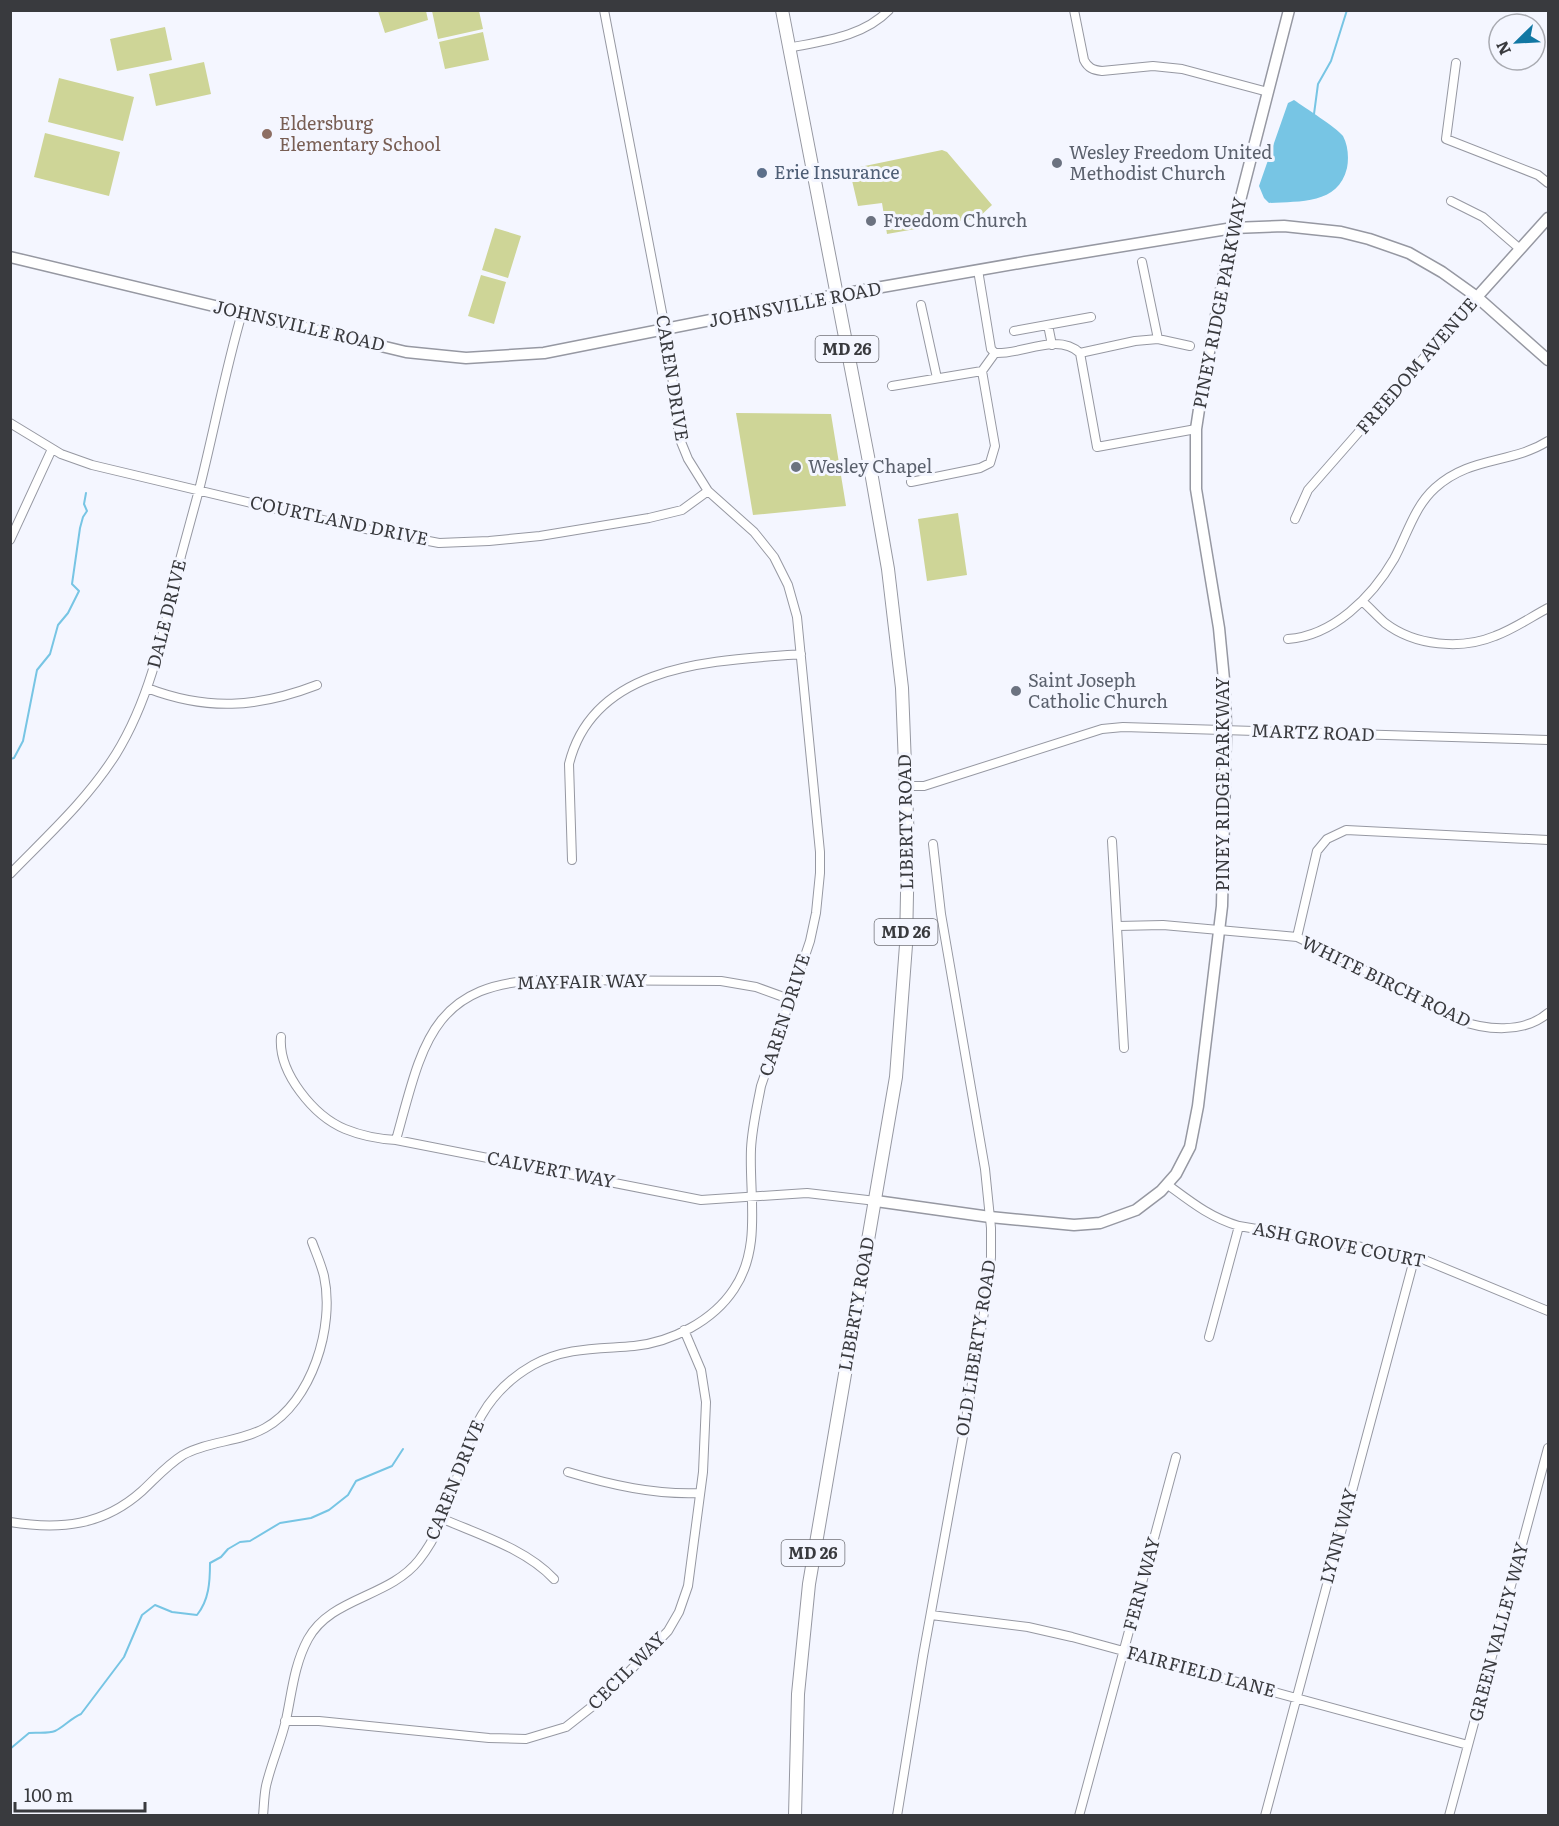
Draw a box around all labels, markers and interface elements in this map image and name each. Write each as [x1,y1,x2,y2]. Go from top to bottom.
north arrow [1487,12,1547,72]
text: N [1489,37,1516,60]
place label: Eldersburg Elementary School [279,109,441,157]
marker: Eldersburg Elementary School [260,127,274,141]
place label: Wesley Freedom United Methodist Church [1069,138,1272,186]
marker: Wesley Freedom United Methodist Church [1050,156,1064,170]
place label: Erie Insurance [774,158,900,185]
marker: Erie Insurance [755,166,769,180]
street label: PINEY RIDGE PARKWAY [1185,195,1252,411]
place label: Freedom Church [883,206,1027,233]
marker: Freedom Church [864,214,878,228]
street label: JOHNSVILLE ROAD [706,274,883,334]
street label: FREEDOM AVENUE [1349,291,1483,439]
street label: JOHNSVILLE ROAD [211,292,388,357]
street label: CAREN DRIVE [650,313,697,443]
road number: MD 26 [816,336,878,362]
place label: Wesley Chapel [808,452,932,479]
marker: Wesley Chapel [789,460,803,474]
street label: COURTLAND DRIVE [248,487,431,552]
street label: DALE DRIVE [139,556,192,671]
place label: Saint Joseph Catholic Church [1028,666,1168,714]
street label: PINEY RIDGE PARKWAY [1208,676,1235,891]
marker: Saint Joseph Catholic Church [1009,684,1023,698]
street label: MARTZ ROAD [1251,716,1375,747]
street label: LIBERTY ROAD [890,754,919,890]
road number: MD 26 [874,919,938,945]
street label: WHITE BIRCH ROAD [1297,928,1476,1033]
street label: CAREN DRIVE [751,950,816,1079]
street label: MAYFAIR WAY [516,966,648,995]
street label: CALVERT WAY [485,1143,618,1194]
street label: ASH GROVE COURT [1250,1214,1428,1274]
street label: LIBERTY ROAD [830,1235,881,1373]
street label: OLD LIBERTY ROAD [947,1258,1002,1438]
street label: CAREN DRIVE [417,1415,490,1544]
street label: LYNN WAY [1312,1485,1363,1586]
street label: FERN WAY [1115,1534,1166,1633]
street label: GREEN VALLEY WAY [1461,1539,1535,1724]
road number: MD 26 [782,1540,844,1566]
street label: CECIL WAY [581,1625,671,1715]
street label: FAIRFIELD LANE [1124,1638,1279,1703]
scale bar [15,1775,146,1813]
text: 100 m [24,1781,73,1808]

